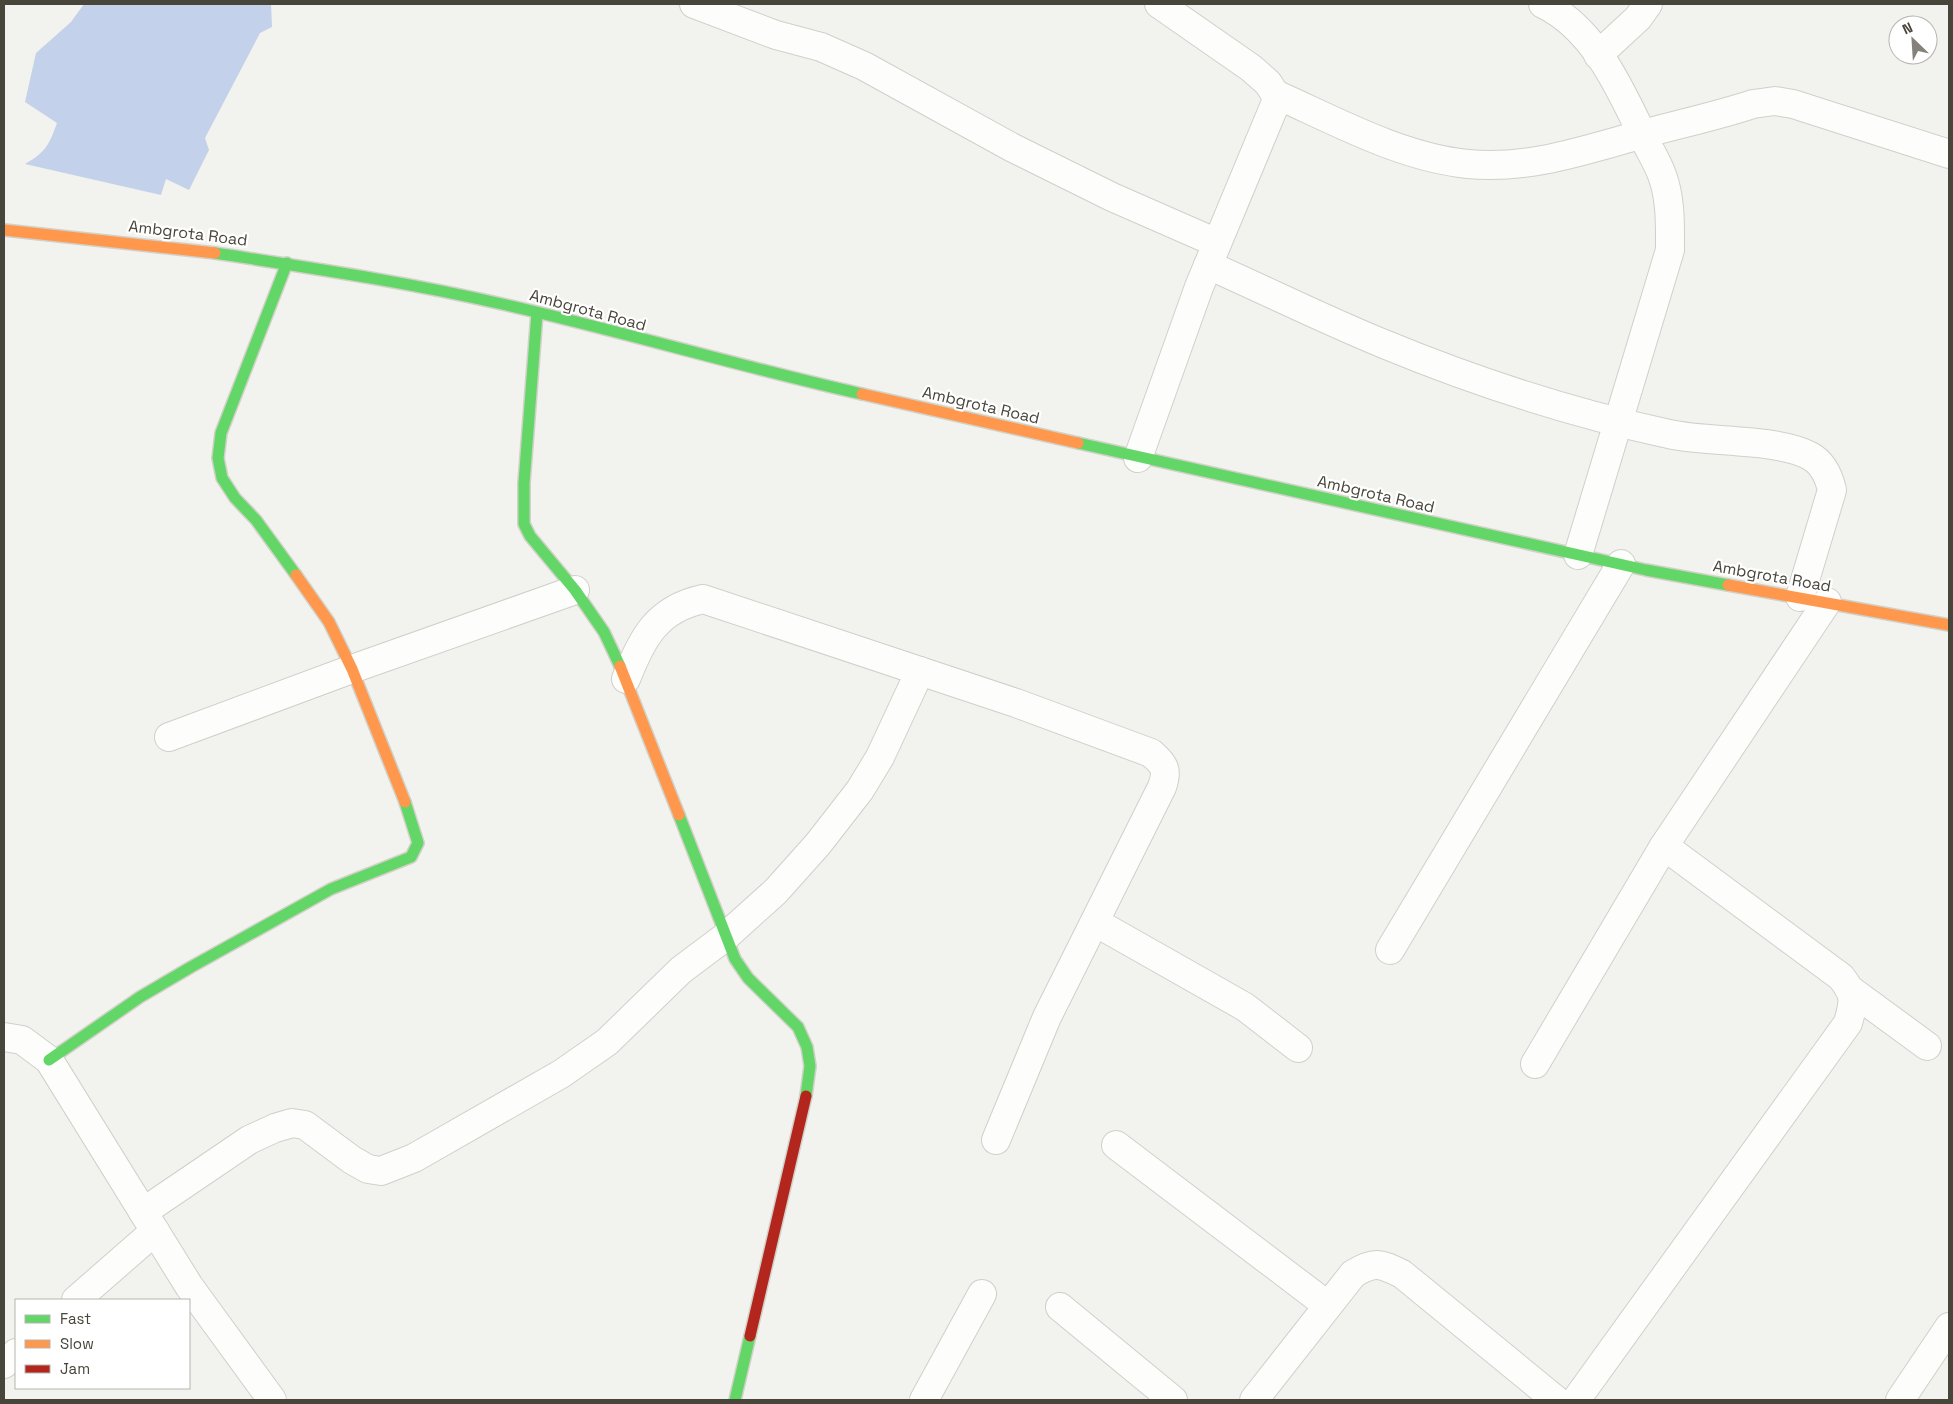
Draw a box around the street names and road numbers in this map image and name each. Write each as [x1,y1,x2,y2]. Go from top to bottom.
street label: Ambgrota Road [127,215,249,251]
street label: Ambgrota Road [528,284,648,336]
street label: Ambgrota Road [920,381,1042,429]
street label: Ambgrota Road [1315,470,1437,518]
street label: Ambgrota Road [1711,555,1833,597]

